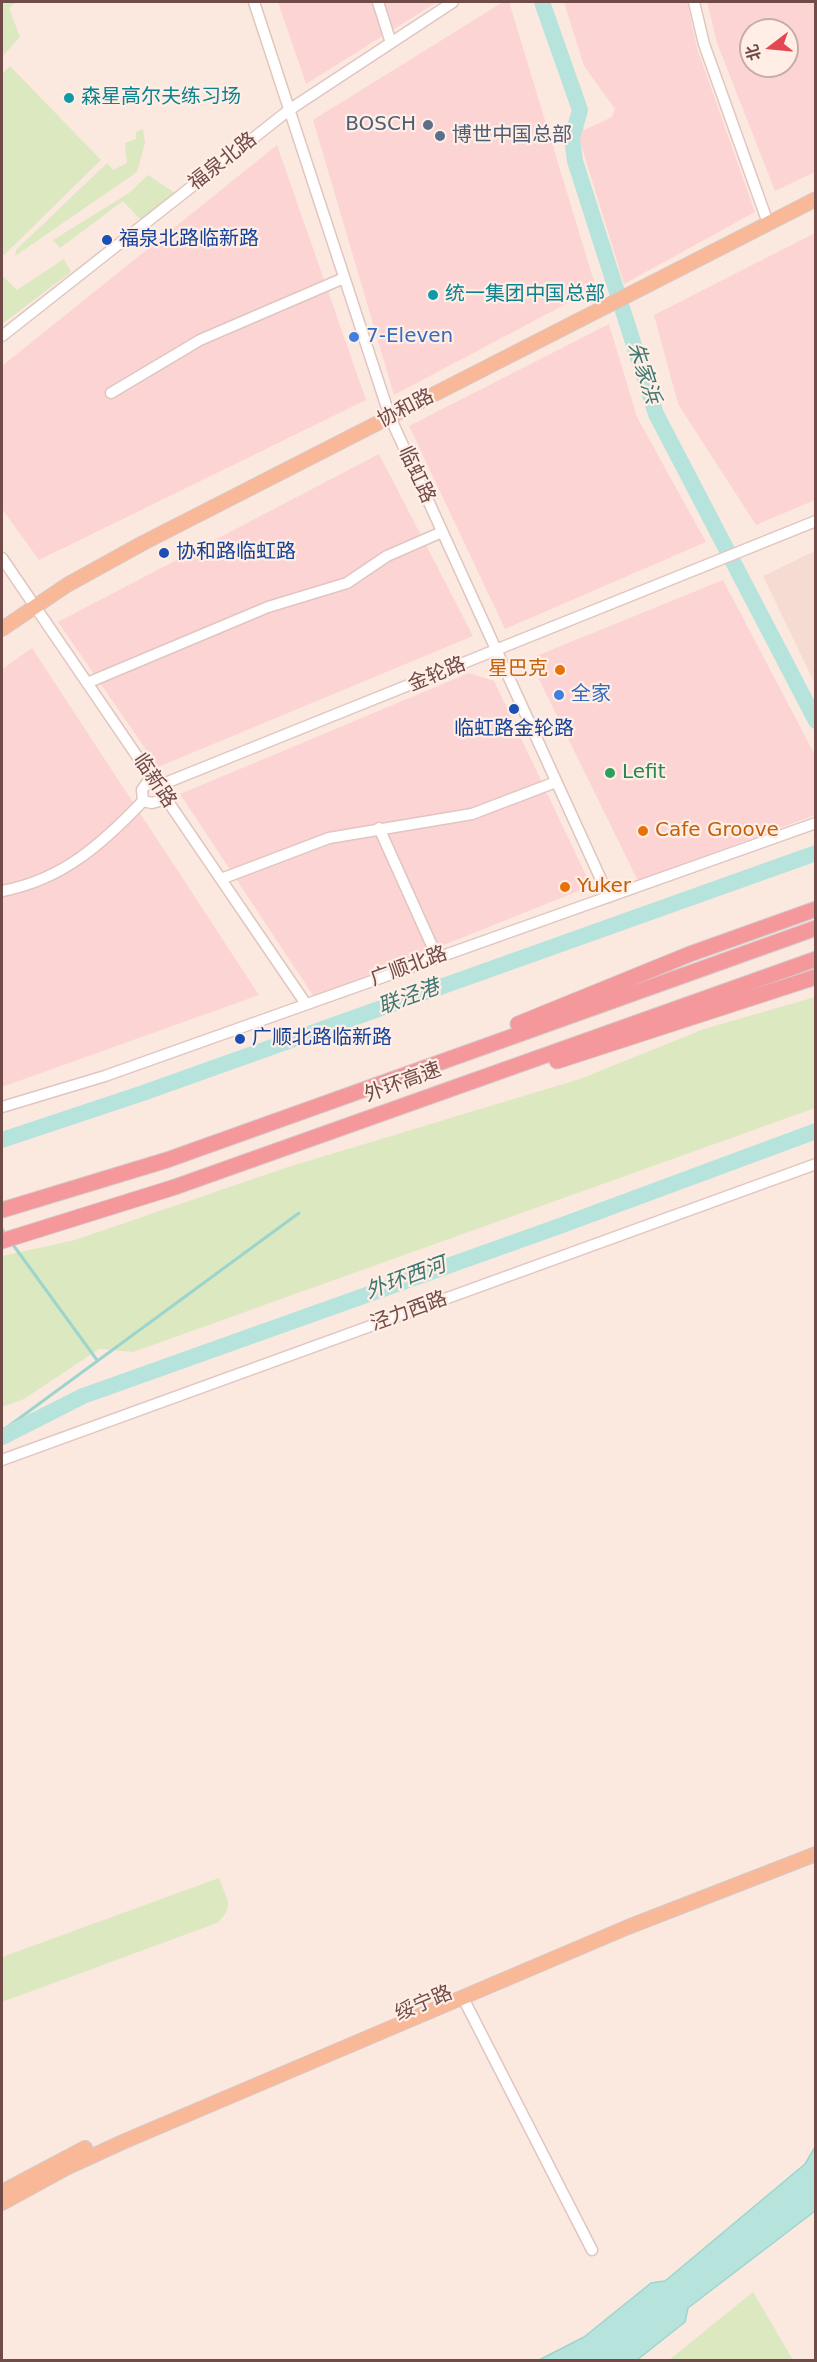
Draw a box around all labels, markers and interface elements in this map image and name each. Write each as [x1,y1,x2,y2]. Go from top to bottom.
north arrow [739,18,799,78]
text: 北 [742,42,764,63]
place label: 森星高尔夫练习场 [81,86,241,110]
marker: 森星高尔夫练习场 [62,91,76,105]
place label: BOSCH [345,113,416,137]
marker: BOSCH [421,118,435,132]
place label: 博世中国总部 [452,124,572,148]
street label: 福泉北路 [184,128,262,196]
marker: 博世中国总部 [433,129,447,143]
place label: 福泉北路临新路 [119,228,259,252]
marker: 福泉北路临新路 [100,233,114,247]
place label: 统一集团中国总部 [445,283,605,307]
marker: 统一集团中国总部 [426,288,440,302]
place label: 7-Eleven [366,325,453,349]
marker: 7-Eleven [347,330,361,344]
water label: 朱家浜 [621,339,665,407]
street label: 协和路 [374,385,438,433]
street label: 临虹路 [392,443,440,507]
place label: 协和路临虹路 [176,541,296,565]
marker: 协和路临虹路 [157,546,171,560]
street label: 金轮路 [405,653,469,697]
place label: 星巴克 [488,658,548,682]
marker: 星巴克 [553,663,567,677]
place label: 全家 [571,683,611,707]
marker: 全家 [552,688,566,702]
marker: 临虹路金轮路 [507,702,521,716]
place label: 临虹路金轮路 [454,718,574,742]
street label: 临新路 [127,749,181,813]
place label: Lefit [622,761,666,785]
marker: Lefit [603,766,617,780]
place label: Cafe Groove [655,819,779,843]
marker: Cafe Groove [636,824,650,838]
place label: Yuker [577,875,631,899]
marker: Yuker [558,880,572,894]
street label: 广顺北路 [367,942,451,992]
water label: 联泾港 [375,975,443,1021]
place label: 广顺北路临新路 [252,1027,392,1051]
marker: 广顺北路临新路 [233,1032,247,1046]
street label: 外环高速 [361,1058,445,1108]
water label: 外环西河 [362,1253,450,1305]
street label: 泾力西路 [367,1287,451,1337]
street label: 绥宁路 [392,1981,456,2027]

